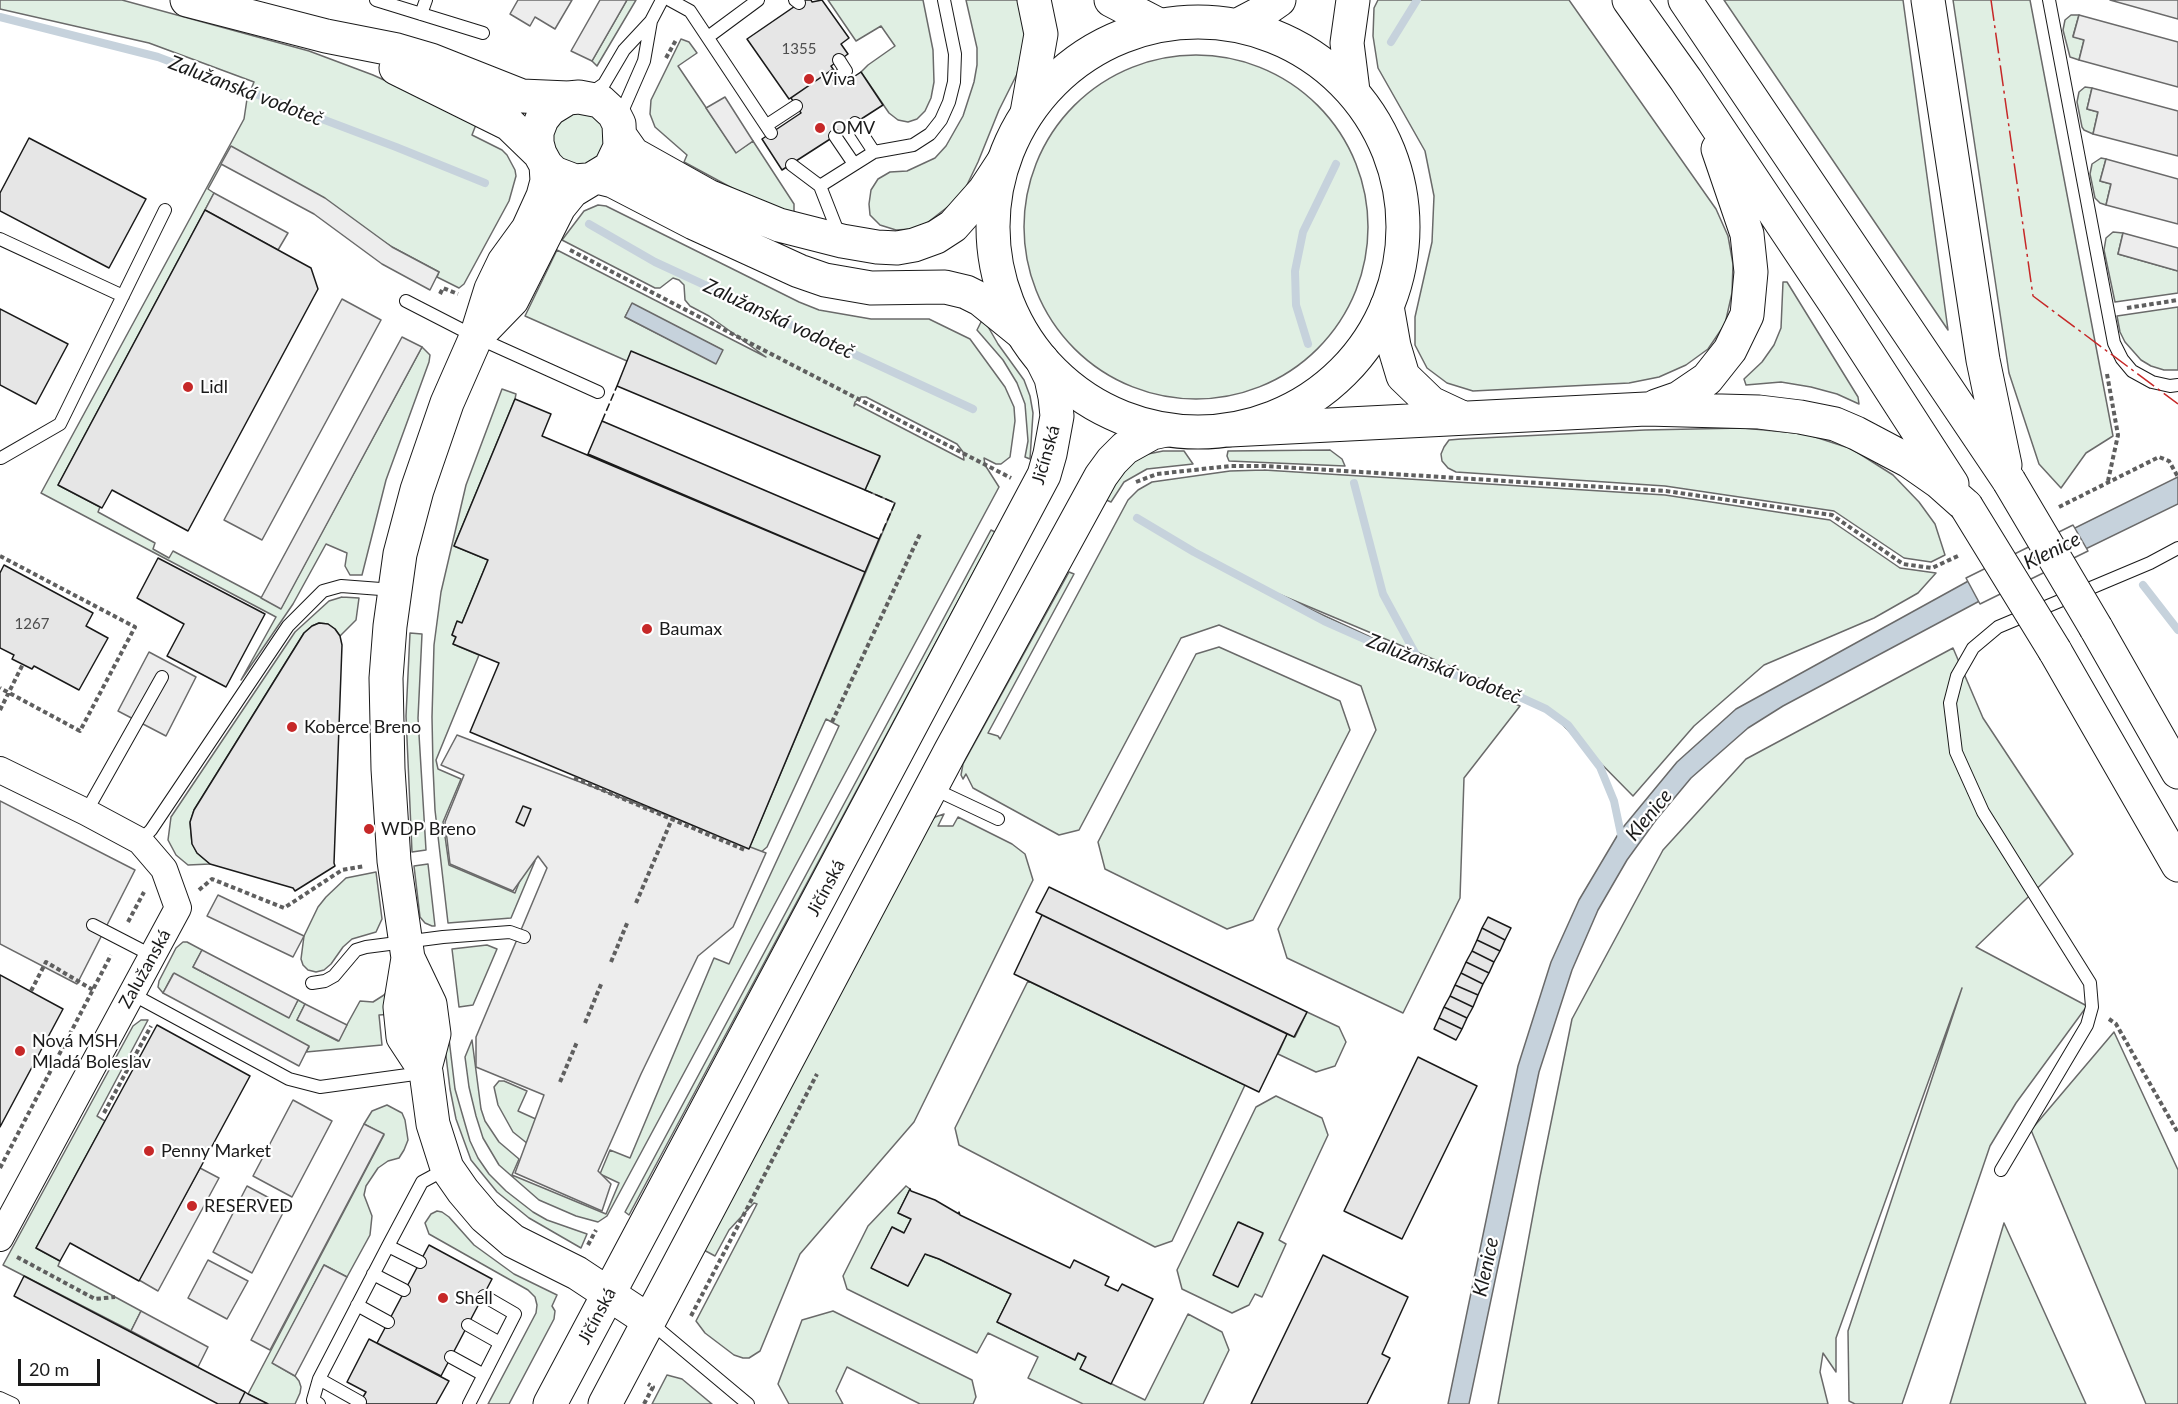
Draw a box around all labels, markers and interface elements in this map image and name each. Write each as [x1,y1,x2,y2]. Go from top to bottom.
house number: 1355 [782,40,816,58]
water label: Zalužanská vodoteč [166,51,326,131]
place label: Viva [821,68,856,90]
marker: Viva [802,72,816,86]
place label: OMV [832,117,875,139]
marker: OMV [813,121,827,135]
water label: Zalužanská vodoteč [700,274,858,364]
place label: Lidl [200,376,228,398]
marker: Lidl [181,380,195,394]
street label: Jičínská [1027,423,1065,487]
water label: Klenice [2020,527,2084,575]
house number: 1267 [15,615,49,633]
place label: Baumax [659,618,722,640]
marker: Baumax [640,622,654,636]
water label: Zalužanská vodoteč [1364,629,1524,709]
place label: Koberce Breno [304,716,421,738]
marker: Koberce Breno [285,720,299,734]
water label: Klenice [1620,784,1678,846]
place label: WDP Breno [381,818,476,840]
marker: WDP Breno [362,822,376,836]
street label: Jičínská [802,856,850,920]
street label: Zalužanská [114,926,176,1012]
place label: Nová MSH Mladá Boleslav [32,1030,151,1072]
marker: Nová MSH Mladá Boleslav [13,1044,27,1058]
place label: Penny Market [161,1140,271,1162]
marker: Penny Market [142,1144,156,1158]
place label: RESERVED [204,1195,293,1217]
marker: RESERVED [185,1199,199,1213]
water label: Klenice [1468,1235,1504,1299]
street label: Jičínská [573,1284,621,1348]
place label: Shell [455,1287,493,1309]
marker: Shell [436,1291,450,1305]
scale bar [21,1347,104,1385]
text: 20 m [29,1358,69,1380]

